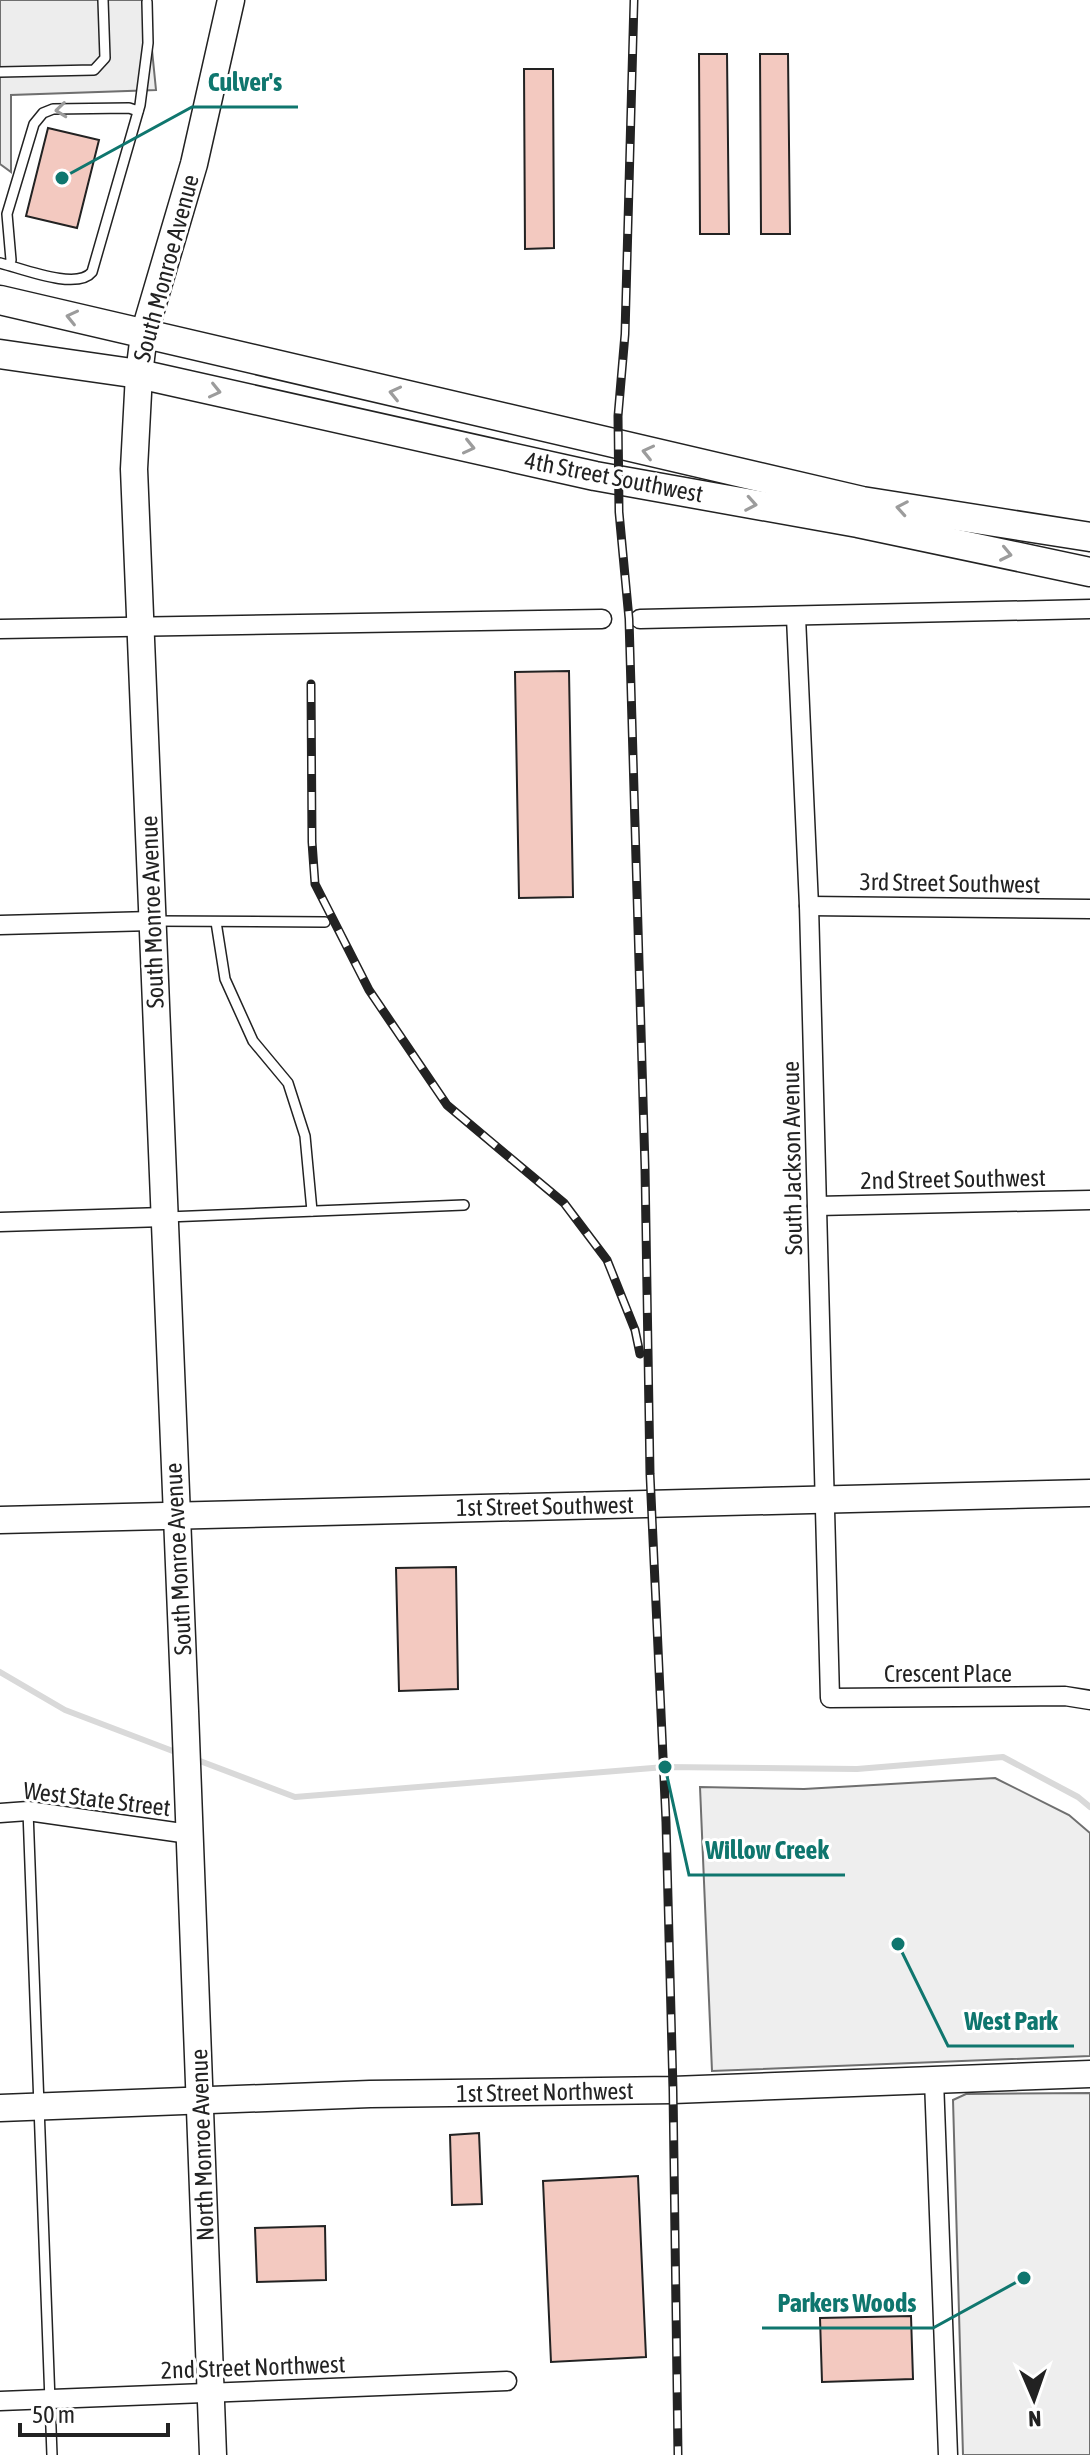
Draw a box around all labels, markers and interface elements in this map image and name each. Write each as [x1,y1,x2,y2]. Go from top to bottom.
callout: Culver's [192,57,298,107]
text: Culver's [208,67,282,97]
one-way arrow [54,101,67,118]
street label: South Monroe Avenue [128,171,204,365]
one-way arrow [66,309,79,326]
one-way arrow [208,382,221,399]
one-way arrow [389,386,403,403]
one-way arrow [461,438,475,455]
one-way arrow [642,444,656,461]
street label: 4th Street Southwest [523,446,705,508]
one-way arrow [744,494,758,511]
one-way arrow [895,501,909,518]
one-way arrow [999,545,1013,562]
street label: South Monroe Avenue [135,815,169,1009]
street label: 3rd Street Southwest [859,868,1041,898]
street label: South Jackson Avenue [777,1061,807,1255]
street label: 2nd Street Southwest [860,1164,1046,1194]
street label: South Monroe Avenue [159,1462,197,1656]
street label: 1st Street Southwest [456,1491,634,1521]
street label: Crescent Place [884,1660,1012,1687]
street label: West State Street [22,1777,172,1821]
callout: Willow Creek [689,1825,845,1875]
text: Willow Creek [704,1835,829,1865]
callout: West Park [948,1996,1074,2046]
text: West Park [963,2006,1058,2036]
street label: North Monroe Avenue [185,2049,219,2241]
street label: 1st Street Northwest [456,2077,634,2107]
callout: Parkers Woods [762,2278,933,2328]
text: Parkers Woods [777,2288,917,2318]
street label: 2nd Street Northwest [160,2350,346,2384]
north arrow [994,2359,1074,2439]
scale bar [20,2387,168,2437]
text: 50 m [32,2401,75,2428]
text: N [1028,2406,1042,2432]

